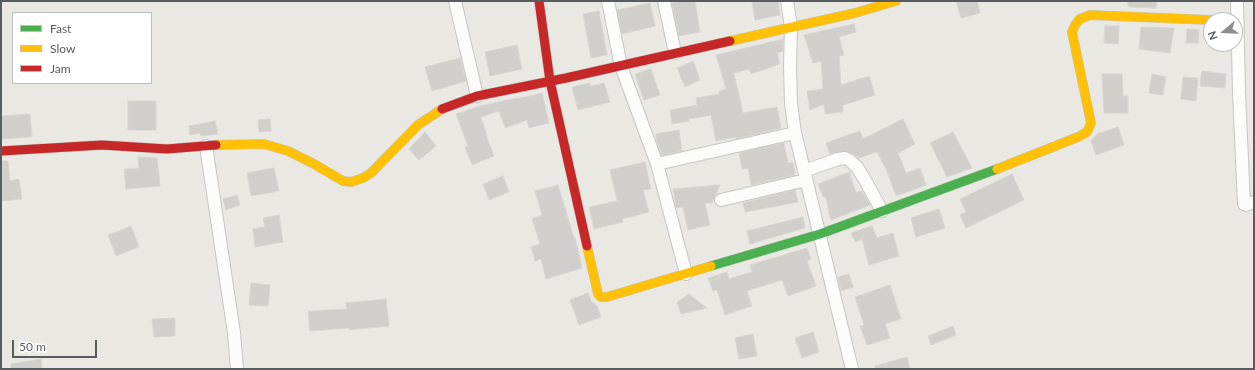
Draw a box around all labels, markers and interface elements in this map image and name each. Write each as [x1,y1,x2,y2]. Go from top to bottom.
legend [12,12,152,84]
north arrow [1203,12,1243,52]
text: Fast [50,21,71,36]
text: N [1205,30,1220,42]
text: Slow [50,41,75,56]
text: Jam [50,61,71,76]
scale bar [14,332,99,358]
text: 50 m [19,339,46,354]

